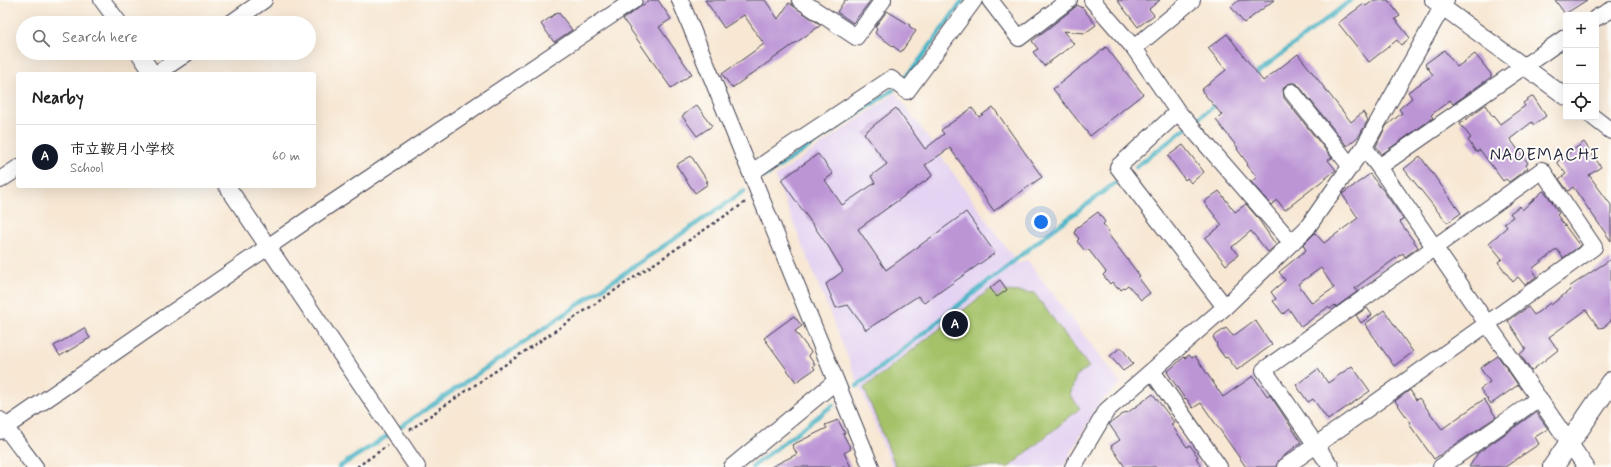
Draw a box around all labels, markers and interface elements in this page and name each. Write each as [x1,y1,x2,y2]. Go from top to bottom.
map controls [1563,12,1599,120]
button: + [1563,12,1599,48]
search box [16,16,316,60]
icon: search [30,27,52,49]
text: Search here [62,28,138,48]
button: − [1563,48,1599,84]
button: locate [1563,84,1599,120]
text: Nearby [32,87,84,109]
text: 市立鞍月小学校 [70,140,175,160]
district label: NAOEMACHI [1490,144,1600,166]
text: A [41,148,49,165]
text: 60 m [272,148,300,165]
text: School [70,160,104,177]
your location [1031,212,1051,232]
pin: A [942,309,968,339]

